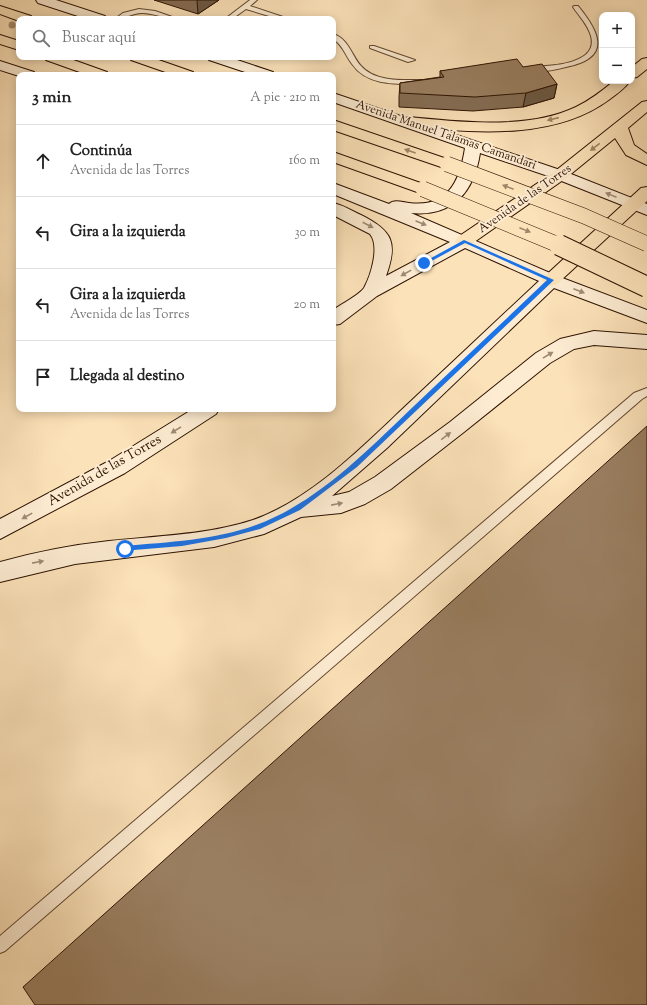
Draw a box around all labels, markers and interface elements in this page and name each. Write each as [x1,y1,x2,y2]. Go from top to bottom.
map controls [599,12,635,84]
button: + [599,12,635,48]
search box [16,16,336,60]
icon: search [30,27,52,49]
text: Buscar aquí [62,28,136,49]
button: − [599,48,635,84]
text: 3 min [32,86,71,110]
text: A pie · 210 m [250,89,320,107]
street label: Avenida Manuel Talamas Camandari [353,96,539,175]
one-way arrow [546,116,559,122]
text: Continúa [70,141,132,162]
one-way arrow [590,143,601,152]
one-way arrow [404,148,416,154]
icon: ahead [32,150,54,172]
text: 160 m [289,152,320,170]
street label: Avenida de las Torres [475,160,576,238]
text: Avenida de las Torres [70,162,189,180]
one-way arrow [502,184,514,190]
one-way arrow [604,192,616,198]
one-way arrow [416,221,428,227]
icon: left [32,222,54,244]
text: Gira a la izquierda [70,222,186,243]
one-way arrow [362,222,374,228]
text: 30 m [294,224,320,242]
one-way arrow [519,227,531,233]
route end [415,254,433,272]
one-way arrow [400,270,412,277]
text: Gira a la izquierda [70,285,186,306]
one-way arrow [574,288,586,294]
icon: left [32,294,54,316]
text: 20 m [294,296,320,314]
text: Avenida de las Torres [70,306,189,324]
one-way arrow [542,352,554,359]
icon: arrive [32,366,54,388]
text: Llegada al destino [70,366,185,387]
one-way arrow [171,426,181,434]
street label: Avenida de las Torres [44,430,166,512]
one-way arrow [440,431,451,440]
one-way arrow [330,501,343,507]
one-way arrow [21,512,33,519]
route start [116,540,134,558]
one-way arrow [32,559,44,565]

